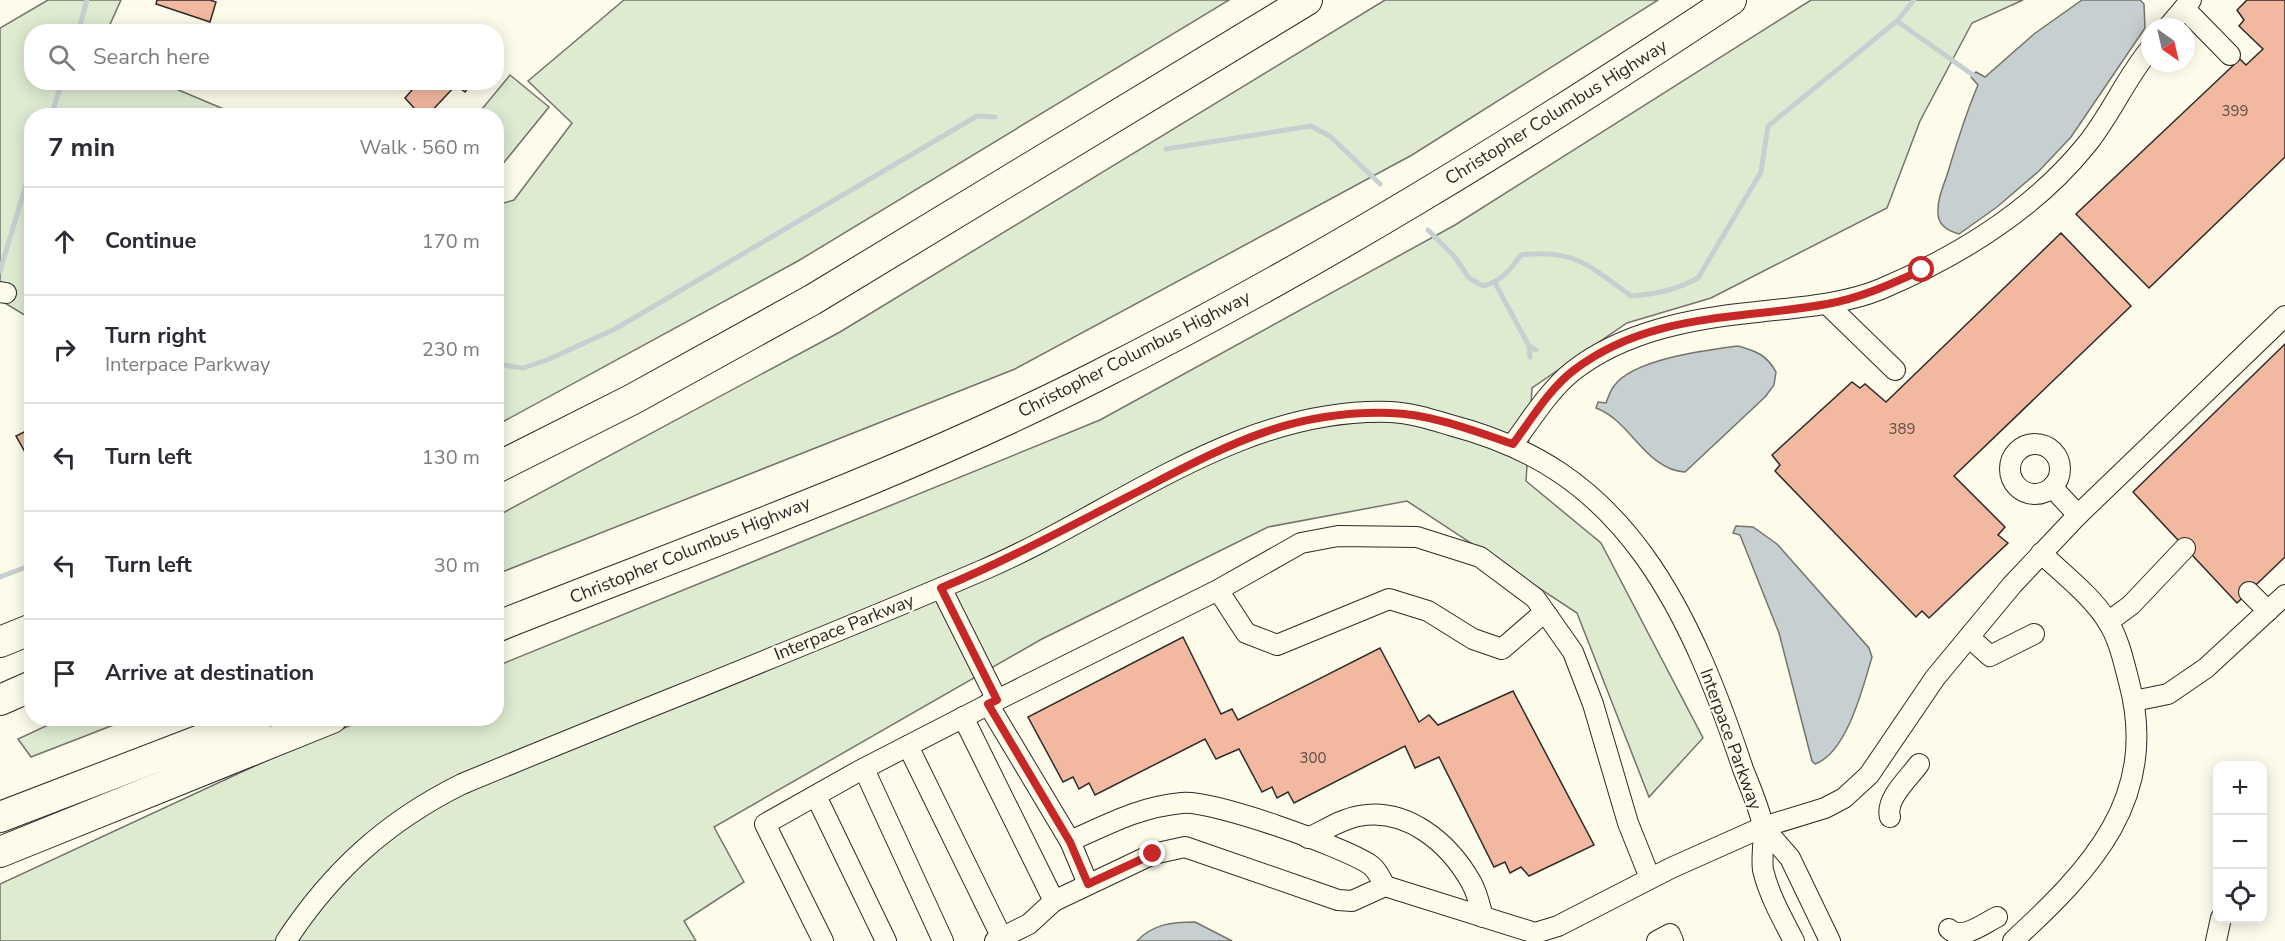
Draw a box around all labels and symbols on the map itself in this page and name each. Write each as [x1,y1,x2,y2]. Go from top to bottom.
north arrow [2141,18,2195,72]
street label: Christopher Columbus Highway [1440,33,1672,190]
house number: 399 [2221,101,2249,121]
route start [1908,256,1934,282]
street label: Christopher Columbus Highway [1014,285,1255,423]
house number: 389 [1888,419,1916,439]
street label: Christopher Columbus Highway [566,490,815,609]
street label: Interpace Parkway [771,588,918,666]
street label: Interpace Parkway [1694,665,1768,814]
house number: 300 [1299,748,1327,768]
route end [1139,840,1165,866]

